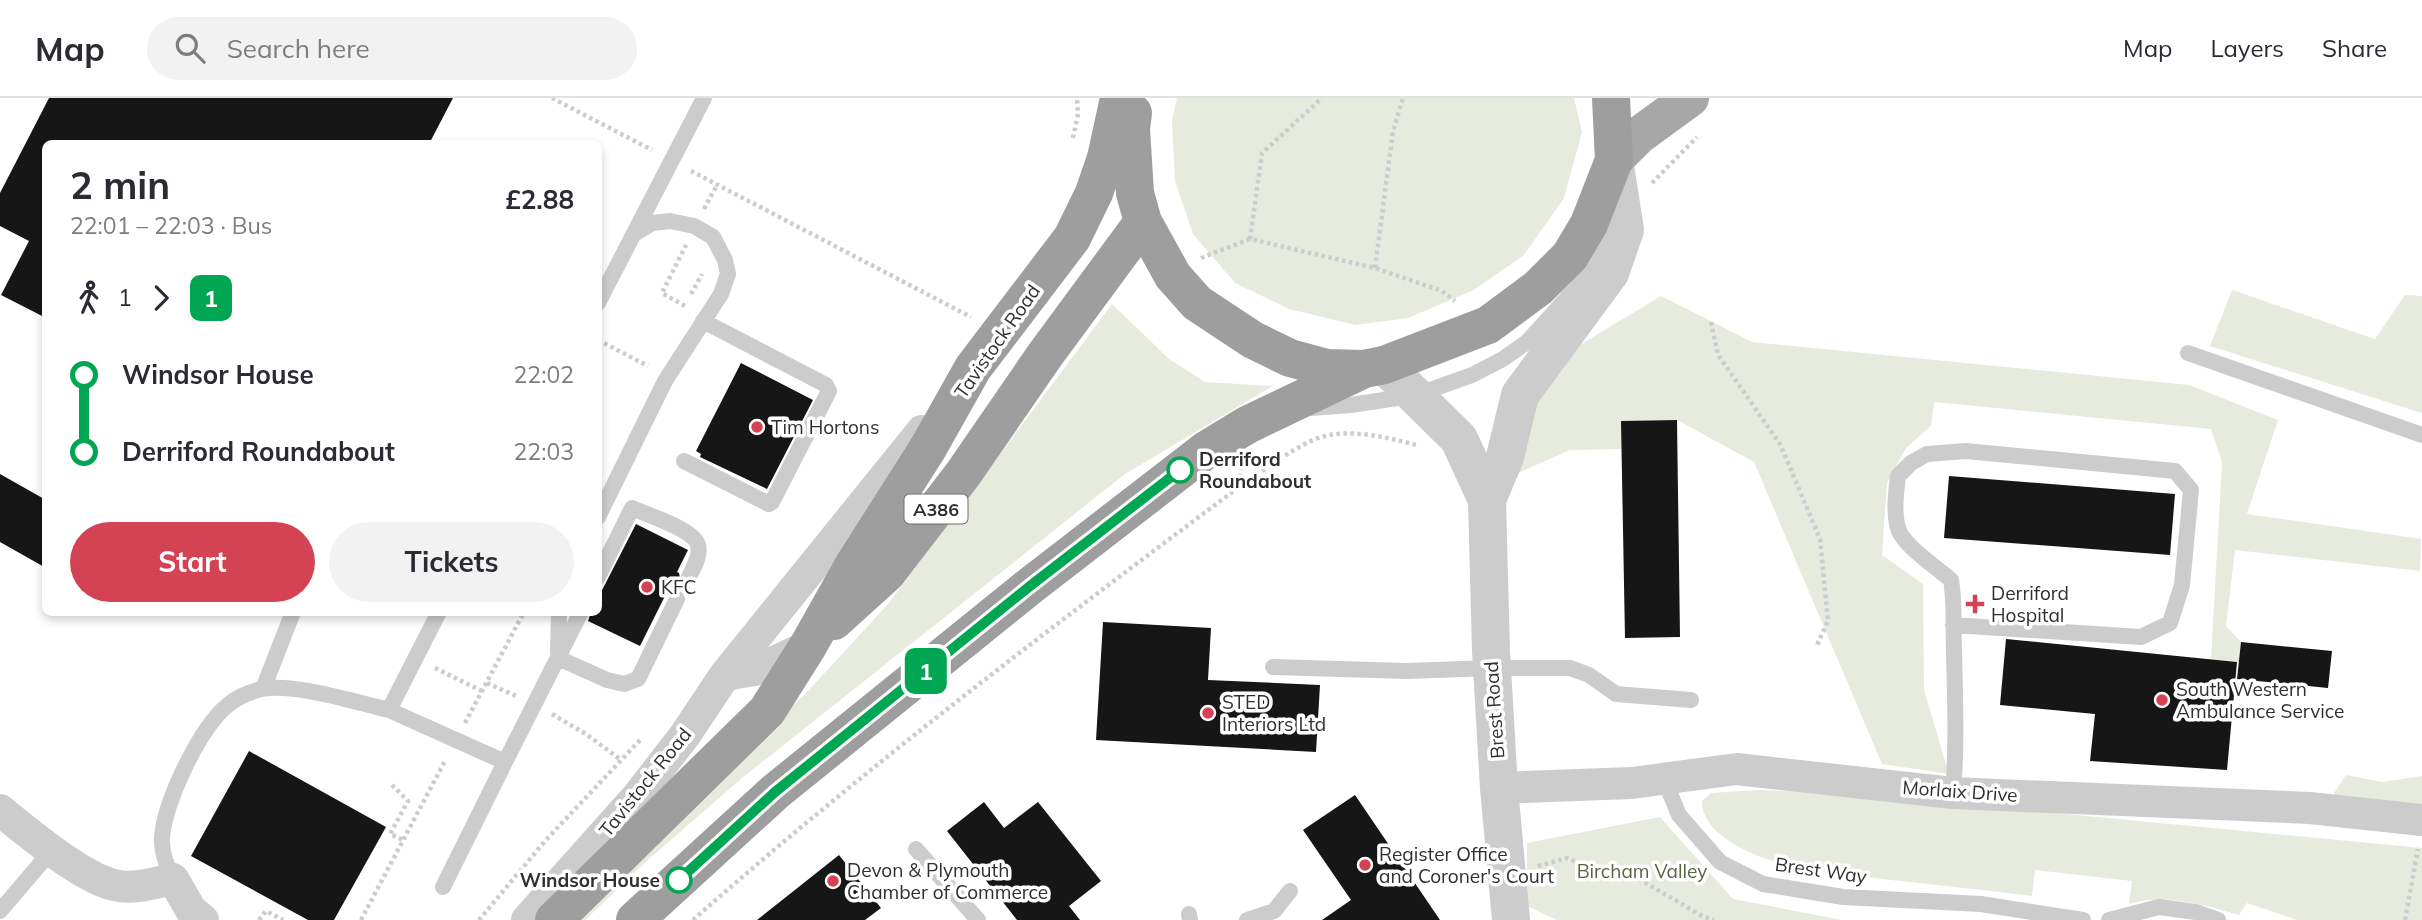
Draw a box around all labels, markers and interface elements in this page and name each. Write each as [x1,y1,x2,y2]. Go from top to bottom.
search box [147,17,637,80]
text: Map [35,28,105,69]
icon: search [171,29,209,67]
text: Search here [227,32,370,65]
text: Map [2123,33,2172,63]
text: Layers [2210,33,2284,63]
text: Share [2322,33,2387,63]
text: 2 min [70,161,170,209]
text: £2.88 [505,183,574,216]
text: 22:01 – 22:03 · Bus [70,211,272,240]
icon: walk [70,279,108,317]
icon: forward [142,279,180,317]
street label: Tavistock Road [949,279,1045,403]
text: 1 [118,283,132,312]
text: 1 [204,283,218,313]
text: Windsor House [122,358,314,391]
text: 22:02 [514,360,574,389]
place label: Tim Hortons [771,415,879,439]
marker: Tim Hortons [749,419,765,435]
text: Derriford Roundabout [122,435,395,468]
text: 22:03 [514,437,574,466]
place label: Derriford Roundabout [1199,447,1311,493]
marker: Derriford Roundabout [1167,457,1193,483]
road number: A386 [904,494,968,524]
button: Start [70,522,315,602]
button: Tickets [329,522,574,602]
place label: KFC [661,575,696,599]
marker: KFC [639,579,655,595]
place label: Derriford Hospital [1991,581,2069,627]
marker: Derriford Hospital [1965,594,1985,614]
line badge: 1 [903,648,949,694]
text: 1 [919,656,933,686]
street label: Brest Road [1479,661,1509,759]
place label: South Western Ambulance Service [2176,677,2344,723]
place label: STED Interiors Ltd [1222,690,1326,736]
marker: South Western Ambulance Service [2154,692,2170,708]
marker: STED Interiors Ltd [1200,705,1216,721]
street label: Tavistock Road [594,723,696,841]
street label: Morlaix Drive [1902,775,2018,807]
place label: Register Office and Coroner's Court [1379,842,1554,888]
street label: Brest Way [1774,852,1868,888]
marker: Register Office and Coroner's Court [1357,857,1373,873]
place label: Devon & Plymouth Chamber of Commerce [847,858,1048,904]
park label: Bircham Valley [1577,859,1707,883]
marker: Windsor House [666,867,692,893]
place label: Windsor House [520,868,660,892]
marker: Devon & Plymouth Chamber of Commerce [825,873,841,889]

